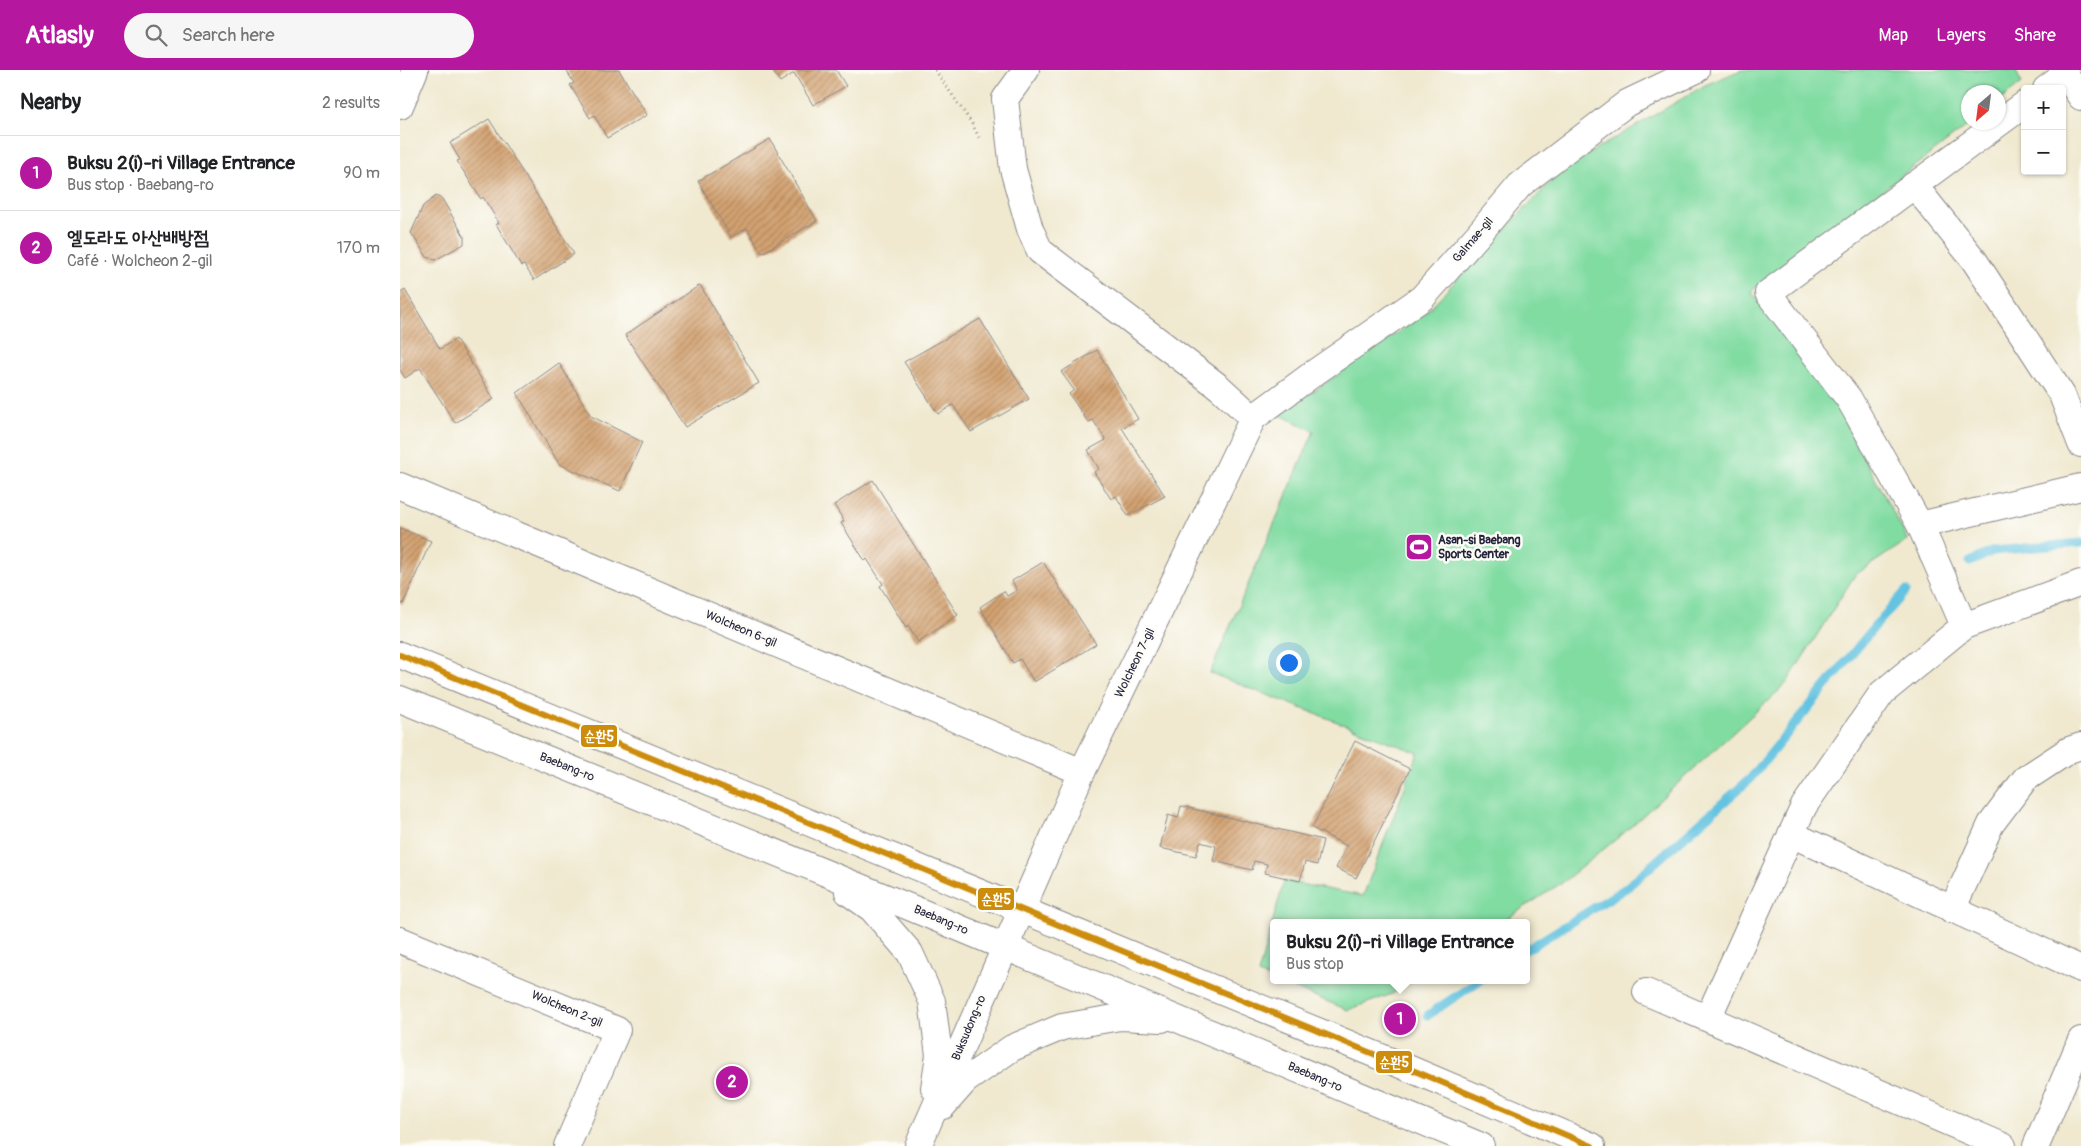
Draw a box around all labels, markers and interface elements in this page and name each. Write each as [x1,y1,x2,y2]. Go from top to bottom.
search box [124,13,474,58]
text: Atlasly [25,21,94,50]
icon: search [142,21,170,49]
text: Search here [182,23,275,47]
text: Map [1879,24,1908,47]
text: Layers [1936,24,1986,47]
text: Share [2014,24,2056,47]
north arrow [1961,85,2006,130]
map controls [2021,85,2066,175]
button: + [2021,85,2066,130]
text: Nearby [20,89,81,116]
text: 2 results [322,93,380,113]
button: − [2021,130,2066,175]
text: Buksu 2(i)-ri Village Entrance [67,151,295,175]
text: 1 [33,163,39,183]
text: 90 m [343,163,380,183]
text: Bus stop · Baebang-ro [67,175,214,195]
street label: Galmae-gil [1449,214,1497,266]
text: 엘도라도 아산배방점 [67,226,209,250]
text: 2 [32,238,40,258]
text: 170 m [337,238,380,258]
text: Café · Wolcheon 2-gil [67,251,212,271]
sports icon: Asan-si Baebang Sports Center [1404,532,1434,562]
place label: Asan-si Baebang Sports Center [1438,533,1521,562]
street label: Wolcheon 6-gil [703,607,779,651]
street label: Wolcheon 7-gil [1112,626,1158,700]
your location [1276,650,1302,676]
line badge: 순환5 [580,724,618,748]
text: 순환5 [584,728,614,745]
street label: Baebang-ro [537,749,597,785]
line badge: 순환5 [977,887,1015,911]
text: 순환5 [981,891,1011,908]
street label: Baebang-ro [911,902,971,938]
popup [1270,919,1530,984]
text: Buksu 2(i)-ri Village Entrance [1286,930,1514,954]
text: Bus stop [1286,954,1344,974]
street label: Wolcheon 2-gil [529,987,605,1031]
street label: Buksudong-ro [949,993,990,1063]
pin: 1 [1384,1000,1416,1038]
line badge: 순환5 [1375,1050,1413,1074]
text: 순환5 [1379,1054,1409,1071]
street label: Baebang-ro [1285,1059,1345,1095]
pin: 2 [716,1063,748,1101]

